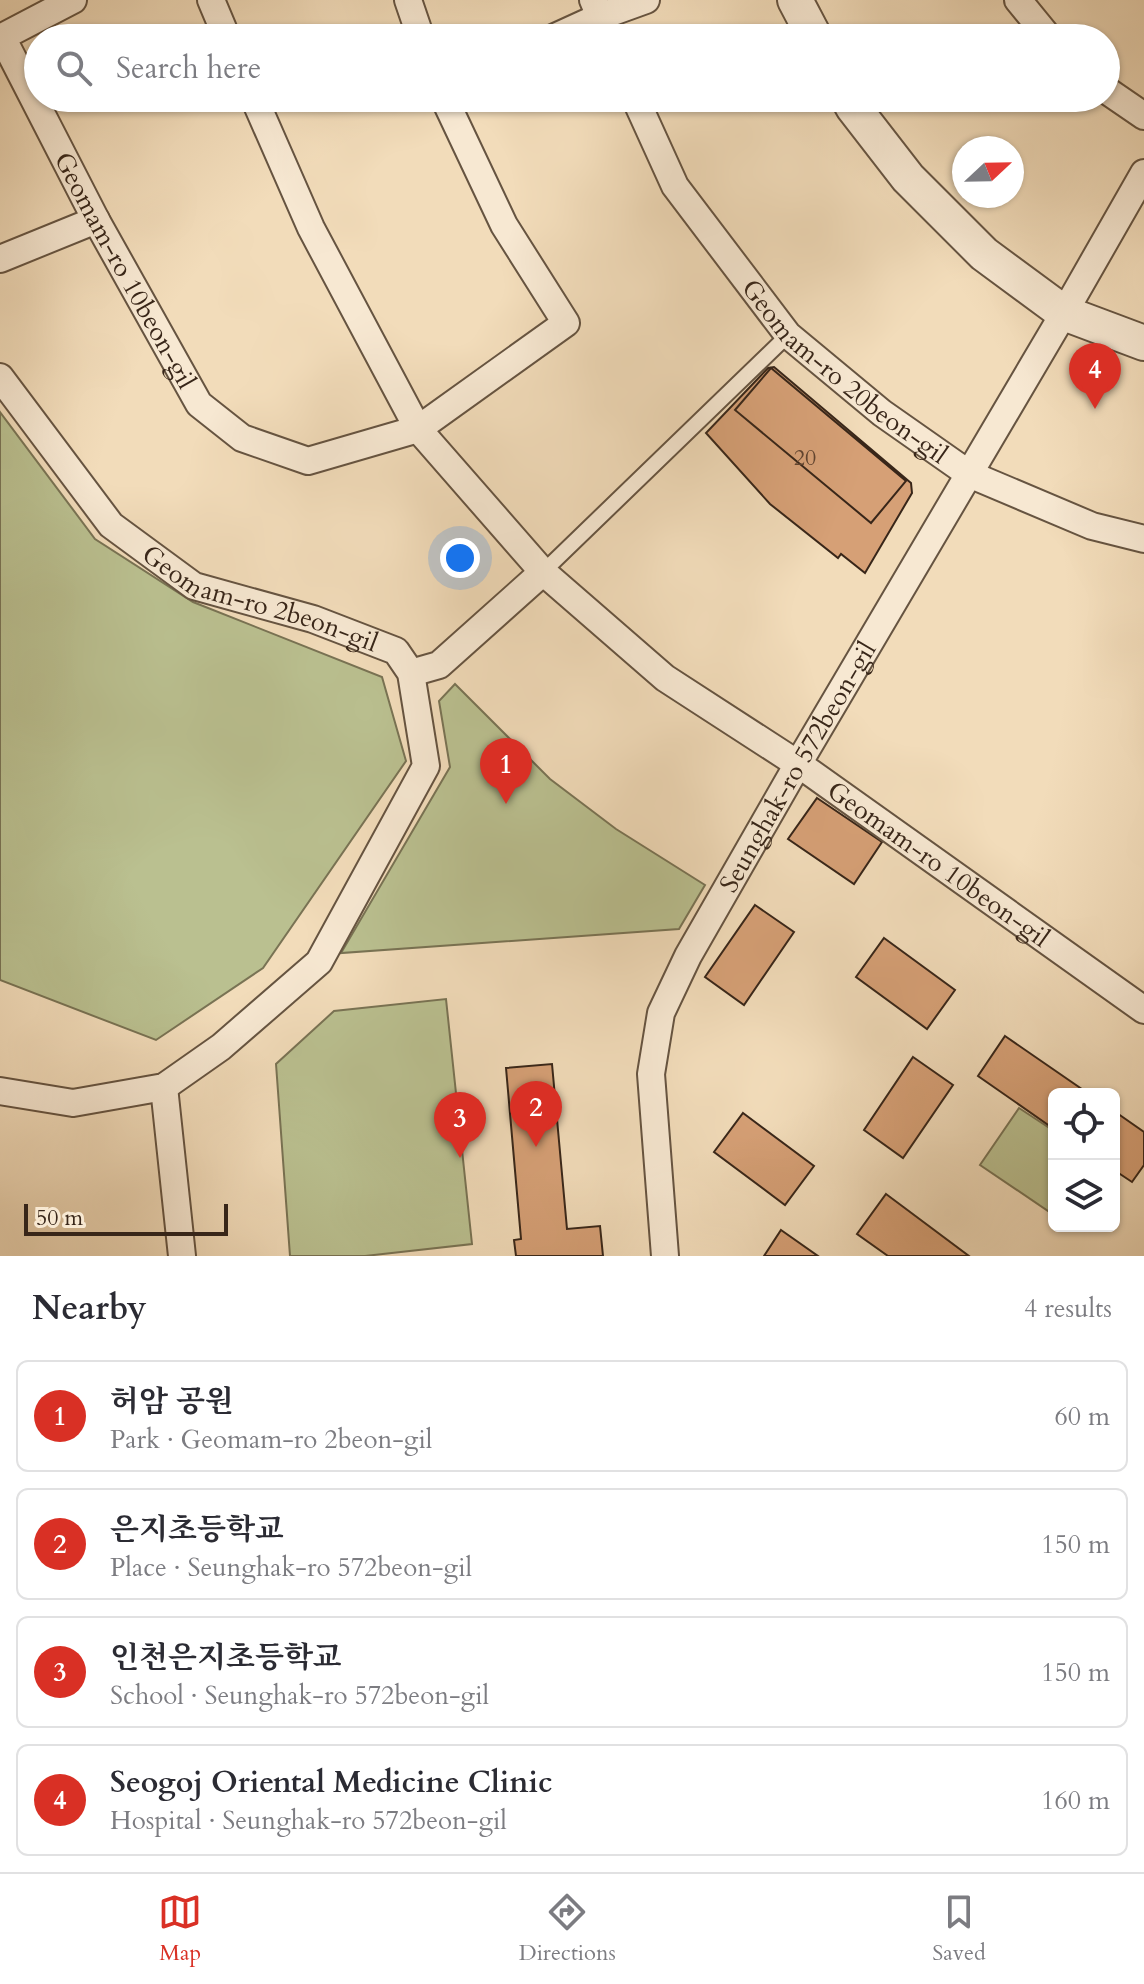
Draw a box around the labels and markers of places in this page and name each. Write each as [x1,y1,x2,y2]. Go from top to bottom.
pin: 4 [1069,343,1121,409]
pin: 1 [480,738,532,804]
pin: 2 [510,1081,562,1147]
pin: 3 [434,1092,486,1158]

